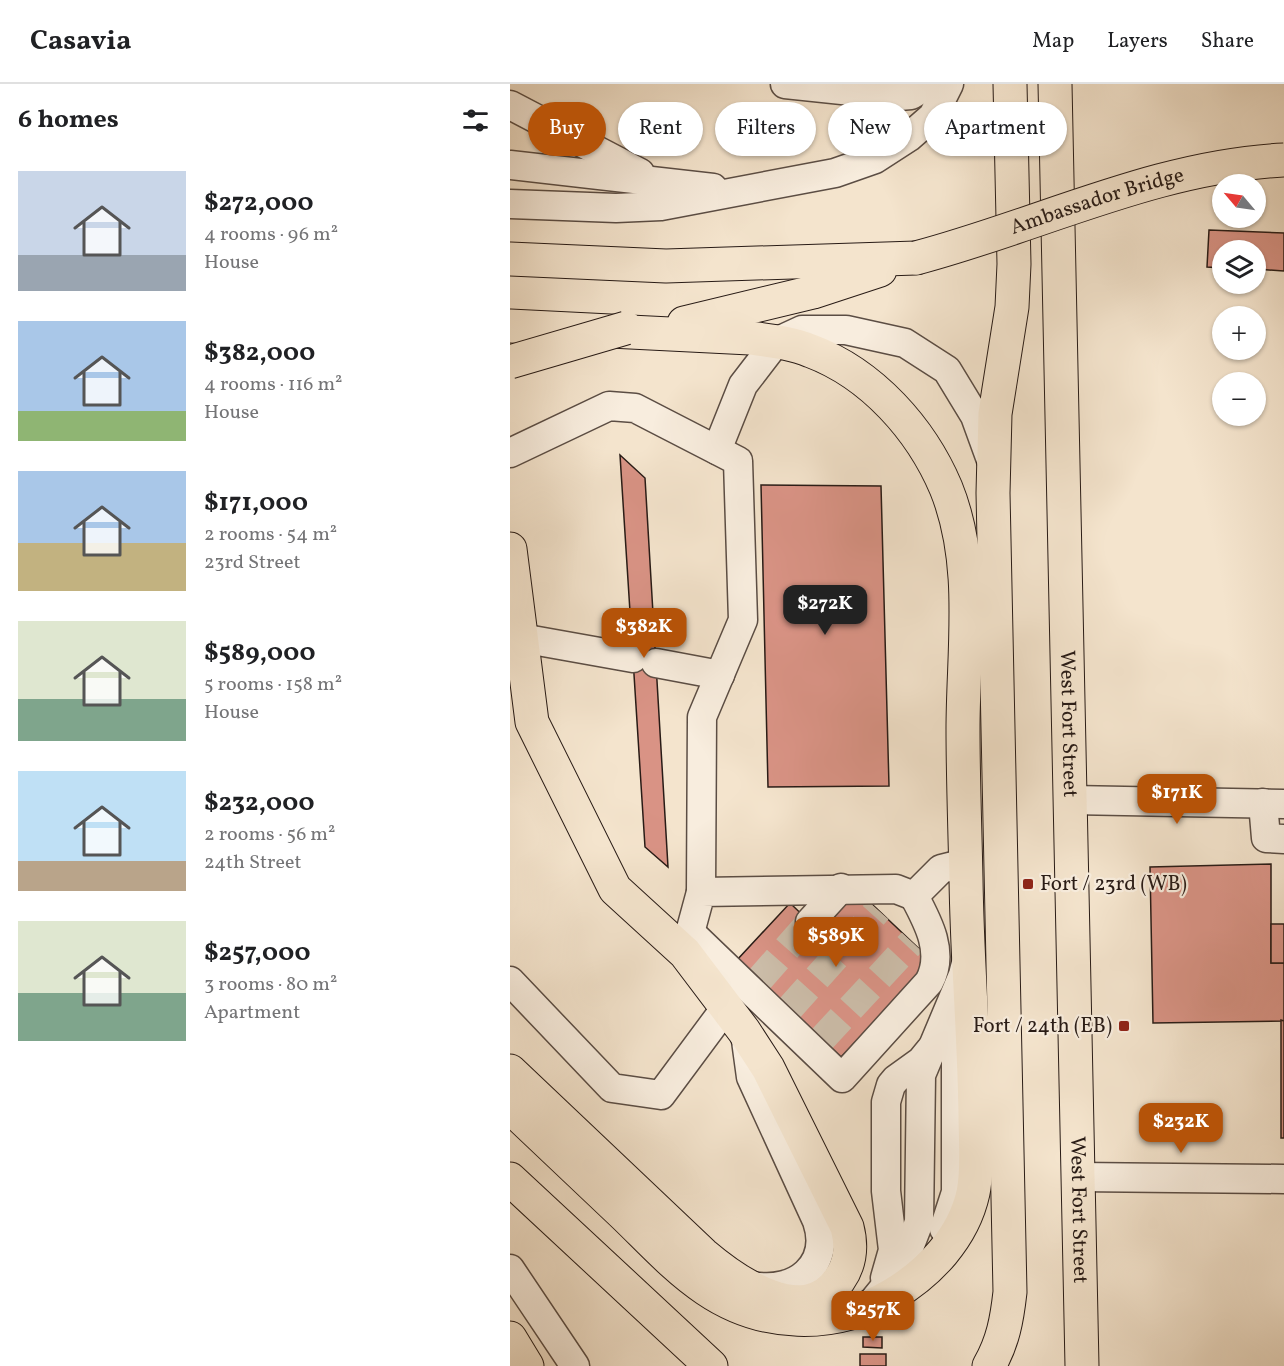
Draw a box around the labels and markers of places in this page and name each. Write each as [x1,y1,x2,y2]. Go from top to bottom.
pin: $272K [783,585,867,636]
pin: $382K [602,608,686,659]
pin: $171K [1135,774,1219,825]
place label: Fort / 23rd (WB) [1040,870,1187,899]
marker: Fort / 23rd (WB) [1021,877,1035,891]
pin: $589K [794,917,878,968]
place label: Fort / 24th (EB) [973,1012,1112,1041]
marker: Fort / 24th (EB) [1117,1019,1131,1033]
pin: $232K [1139,1103,1223,1154]
pin: $257K [831,1291,915,1342]

